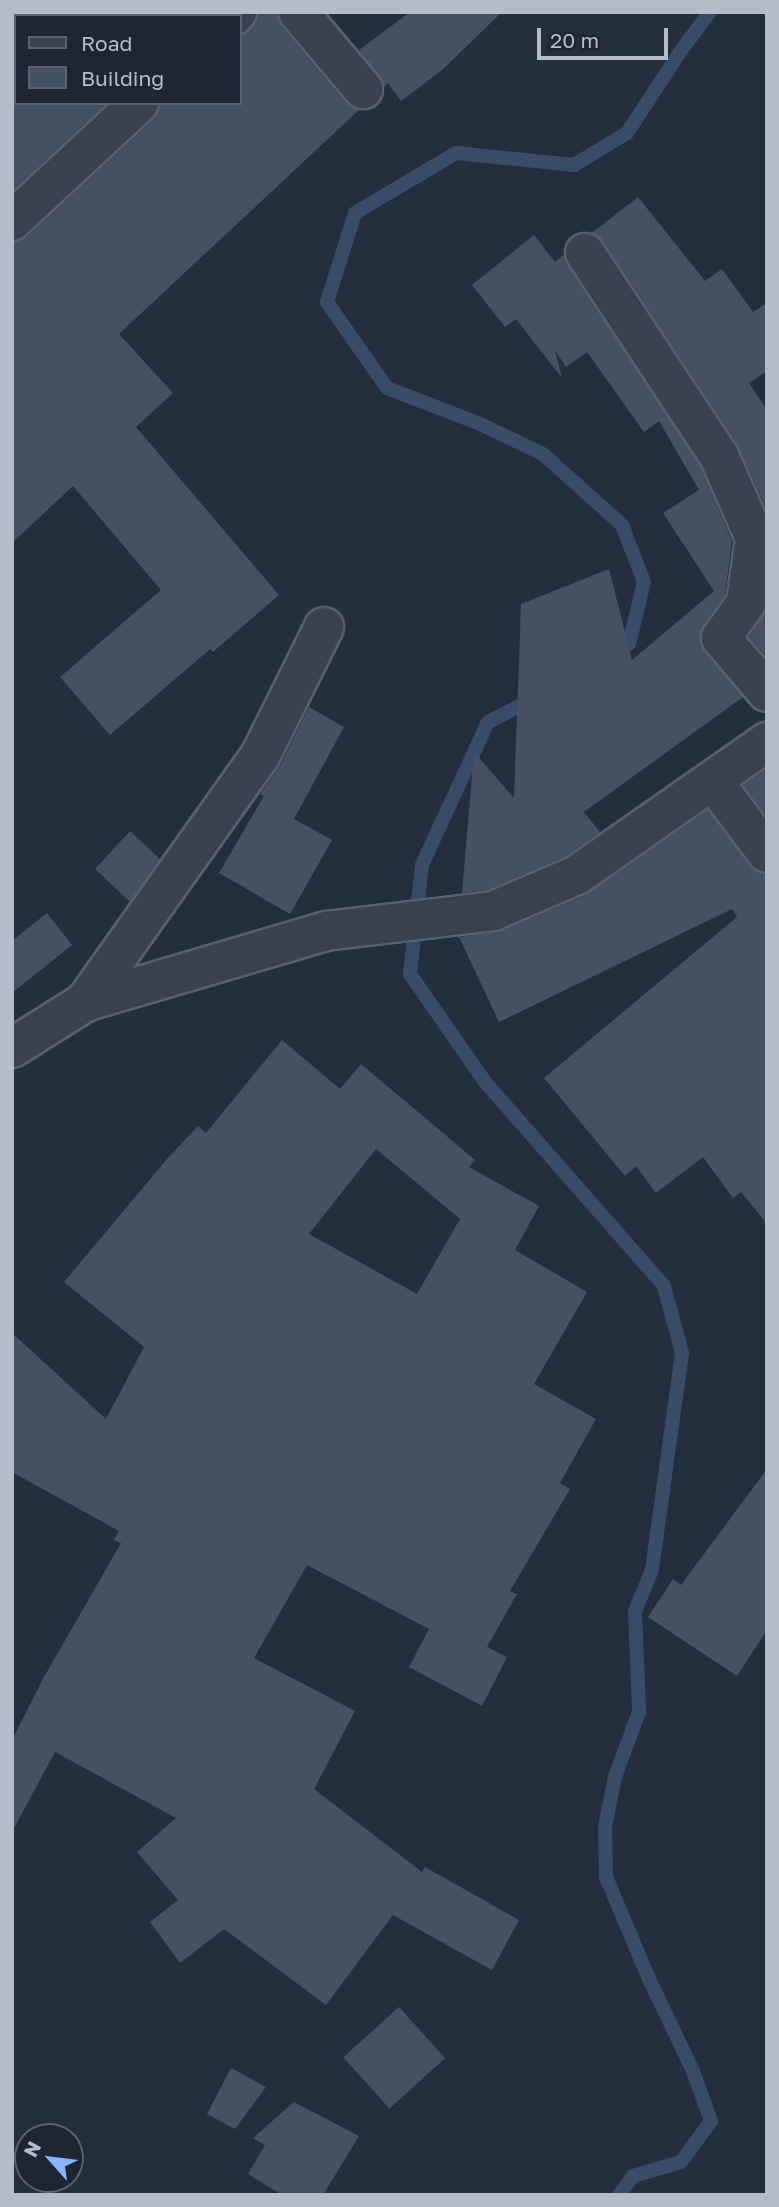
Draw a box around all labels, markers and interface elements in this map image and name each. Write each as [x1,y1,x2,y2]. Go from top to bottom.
legend [14,14,242,105]
scale bar [541,14,672,58]
text: 20 m [550,27,599,53]
text: Road [81,30,132,56]
text: Building [81,65,164,91]
north arrow [14,2123,84,2193]
text: N [18,2137,45,2161]

